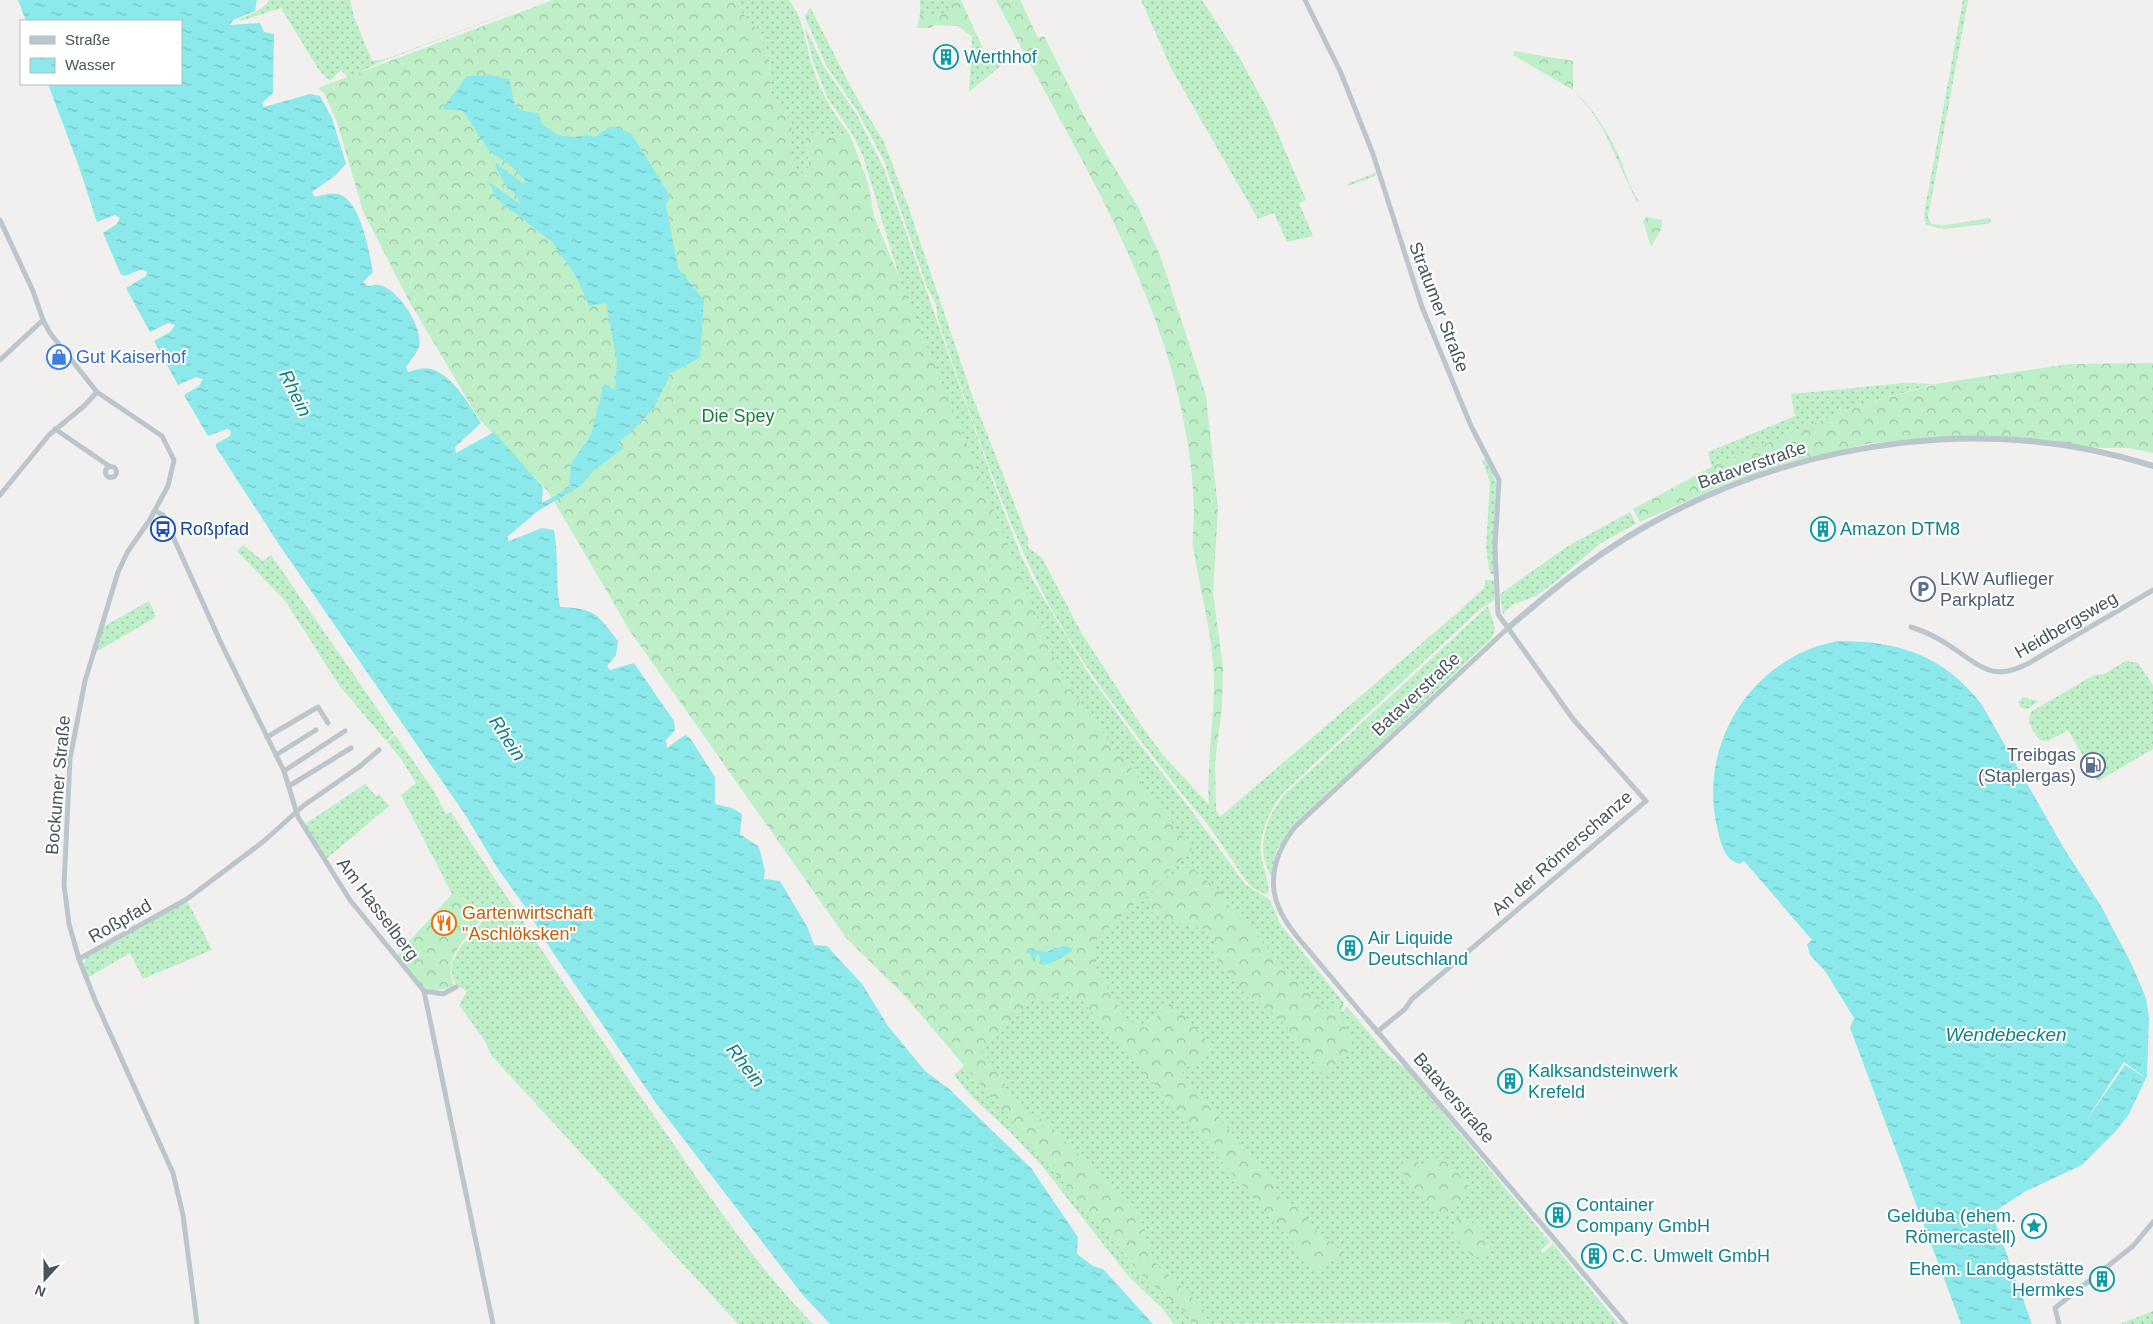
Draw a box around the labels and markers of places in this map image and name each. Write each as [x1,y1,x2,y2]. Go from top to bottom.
building icon: Werthhof [933,44,959,70]
place label: Werthhof [964,47,1038,67]
shop icon: Gut Kaiserhof [46,344,72,370]
place label: Gut Kaiserhof [76,347,187,367]
bus stop icon: Roßpfad [150,516,176,542]
building icon: Amazon DTM8 [1810,516,1836,542]
place label: Roßpfad [180,519,249,539]
place label: Amazon DTM8 [1840,519,1960,539]
place label: LKW Auflieger Parkplatz [1940,569,2054,610]
parking icon: LKW Auflieger Parkplatz [1910,576,1936,602]
place label: Treibgas (Staplergas) [1978,745,2076,786]
fuel station icon: Treibgas (Staplergas) [2080,752,2106,778]
place label: Gartenwirtschaft "Aschlöksken" [462,903,593,944]
restaurant icon: Gartenwirtschaft "Aschlöksken" [431,910,457,936]
place label: Air Liquide Deutschland [1368,928,1468,969]
building icon: Air Liquide Deutschland [1337,935,1363,961]
place label: Kalksandsteinwerk Krefeld [1528,1061,1679,1102]
building icon: Kalksandsteinwerk Krefeld [1497,1068,1523,1094]
place label: Container Company GmbH [1576,1195,1710,1236]
building icon: Container Company GmbH [1545,1202,1571,1228]
place label: Gelduba (ehem. Römercastell) [1887,1206,2016,1247]
place icon: Gelduba (ehem. Römercastell) [2021,1213,2047,1239]
building icon: C.C. Umwelt GmbH [1581,1243,1607,1269]
place label: C.C. Umwelt GmbH [1612,1246,1770,1266]
place label: Ehem. Landgaststätte Hermkes [1909,1259,2084,1300]
building icon: Ehem. Landgaststätte Hermkes [2089,1266,2115,1292]

